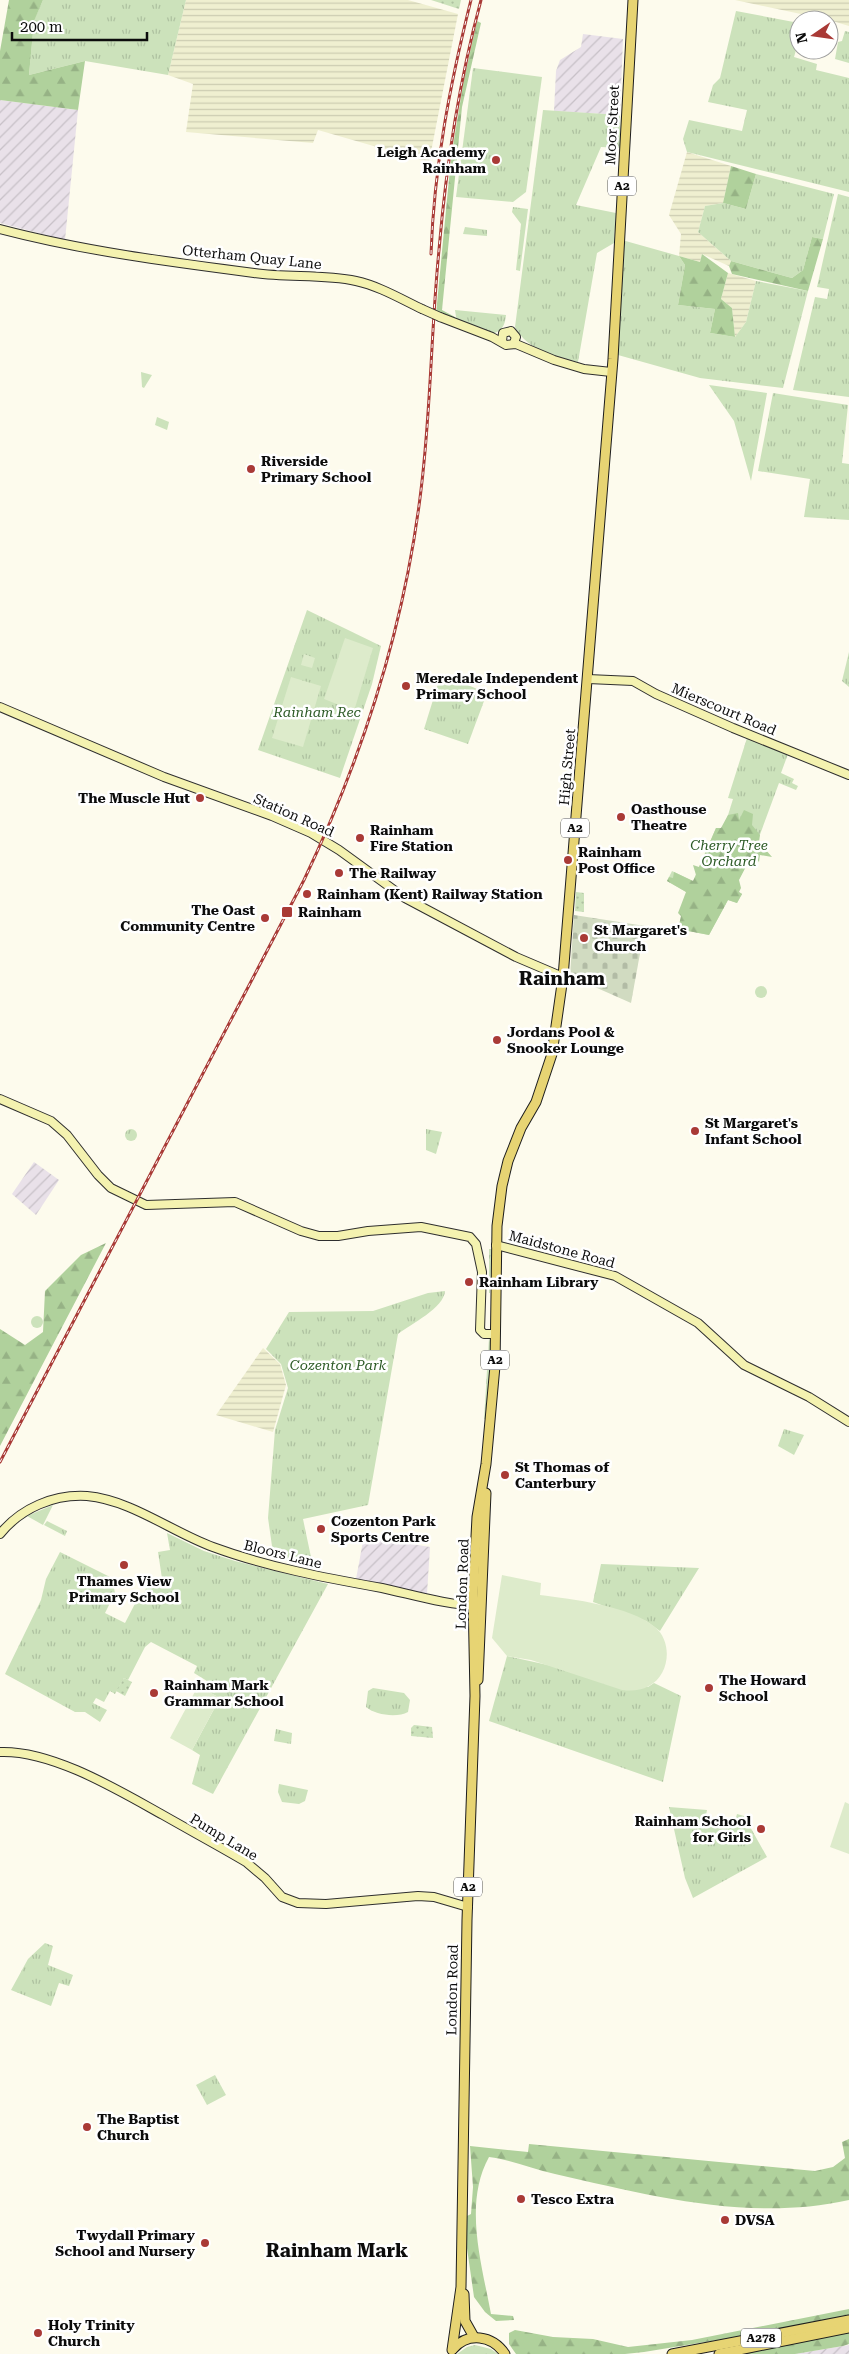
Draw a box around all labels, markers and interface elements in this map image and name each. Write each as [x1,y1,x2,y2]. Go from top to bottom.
scale bar [12,10,148,42]
north arrow [789,10,839,60]
text: 200 m [20,18,63,36]
text: N [792,31,810,45]
street label: Moor Street [602,85,622,165]
place label: Leigh Academy Rainham [377,144,487,176]
marker: Leigh Academy Rainham [490,154,502,166]
road number: A2 [608,177,636,196]
street label: Otterham Quay Lane [182,242,323,272]
place label: Riverside Primary School [261,453,372,485]
marker: Riverside Primary School [245,463,257,475]
place label: Meredale Independent Primary School [416,670,579,702]
marker: Meredale Independent Primary School [400,680,412,692]
street label: Mierscourt Road [669,680,779,738]
park label: Rainham Rec [272,704,361,720]
street label: High Street [556,728,578,806]
place label: The Muscle Hut [78,790,190,806]
street label: Station Road [251,790,337,840]
marker: The Muscle Hut [194,792,206,804]
place label: Oasthouse Theatre [631,801,707,833]
marker: Oasthouse Theatre [615,811,627,823]
road number: A2 [561,818,589,838]
place label: Rainham Fire Station [370,822,453,854]
marker: Rainham Fire Station [354,832,366,844]
park label: Cherry Tree Orchard [690,837,768,869]
place label: Rainham Post Office [578,844,655,876]
marker: Rainham Post Office [562,854,574,866]
place label: The Railway [349,865,437,881]
marker: The Railway [333,867,345,879]
place label: Rainham (Kent) Railway Station [317,886,543,902]
marker: Rainham (Kent) Railway Station [301,888,313,900]
place label: The Oast Community Centre [120,902,255,934]
place label: Rainham [298,904,362,920]
marker: Rainham [280,905,294,919]
marker: The Oast Community Centre [259,912,271,924]
place label: St Margaret's Church [594,922,687,954]
marker: St Margaret's Church [578,932,590,944]
district label: Rainham [519,967,606,990]
place label: Jordans Pool & Snooker Lounge [507,1024,624,1056]
marker: Jordans Pool & Snooker Lounge [491,1034,503,1046]
place label: St Margaret's Infant School [705,1115,802,1147]
marker: St Margaret's Infant School [689,1125,701,1137]
street label: Maidstone Road [507,1227,617,1271]
place label: Rainham Library [479,1274,599,1290]
marker: Rainham Library [463,1276,475,1288]
road number: A2 [481,1350,509,1370]
park label: Cozenton Park [290,1357,387,1373]
place label: St Thomas of Canterbury [515,1459,610,1491]
marker: St Thomas of Canterbury [499,1469,511,1481]
place label: Cozenton Park Sports Centre [331,1513,436,1545]
marker: Cozenton Park Sports Centre [315,1523,327,1535]
street label: Bloors Lane [242,1537,324,1572]
street label: London Road [452,1538,472,1630]
marker: Thames View Primary School [118,1559,130,1571]
place label: Thames View Primary School [69,1573,180,1605]
place label: The Howard School [719,1672,807,1704]
place label: Rainham Mark Grammar School [164,1677,284,1709]
marker: The Howard School [703,1682,715,1694]
marker: Rainham Mark Grammar School [148,1687,160,1699]
street label: Pump Lane [187,1810,261,1864]
place label: Rainham School for Girls [635,1813,751,1845]
marker: Rainham School for Girls [755,1823,767,1835]
road number: A2 [454,1878,482,1896]
street label: London Road [443,1944,461,2036]
place label: The Baptist Church [97,2111,180,2143]
marker: The Baptist Church [81,2121,93,2133]
place label: Tesco Extra [531,2191,615,2207]
marker: Tesco Extra [515,2193,527,2205]
place label: DVSA [735,2212,775,2228]
marker: DVSA [719,2214,731,2226]
place label: Twydall Primary School and Nursery [55,2227,196,2259]
marker: Twydall Primary School and Nursery [199,2237,211,2249]
district label: Rainham Mark [266,2239,408,2262]
place label: Holy Trinity Church [48,2317,135,2349]
marker: Holy Trinity Church [32,2327,44,2339]
road number: A278 [741,2328,781,2348]

